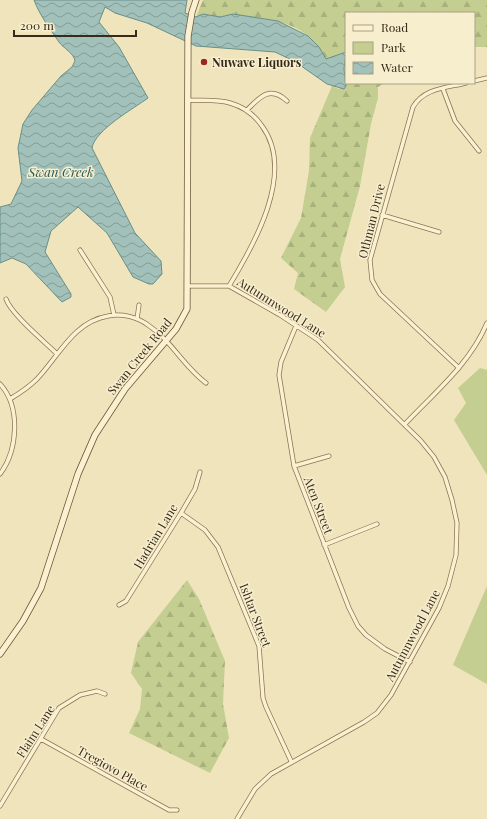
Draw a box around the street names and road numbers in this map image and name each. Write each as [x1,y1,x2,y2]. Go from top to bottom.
street label: Othman Drive [354,182,388,260]
street label: Autumnwood Lane [234,273,329,341]
street label: Swan Creek Road [103,314,175,398]
street label: Aten Street [300,473,338,537]
street label: Hadrian Lane [129,500,181,572]
street label: Ishtar Street [237,581,276,650]
street label: Autumnwood Lane [381,586,443,685]
street label: Flaim Lane [12,702,58,760]
street label: Tregiovo Place [75,742,151,794]

